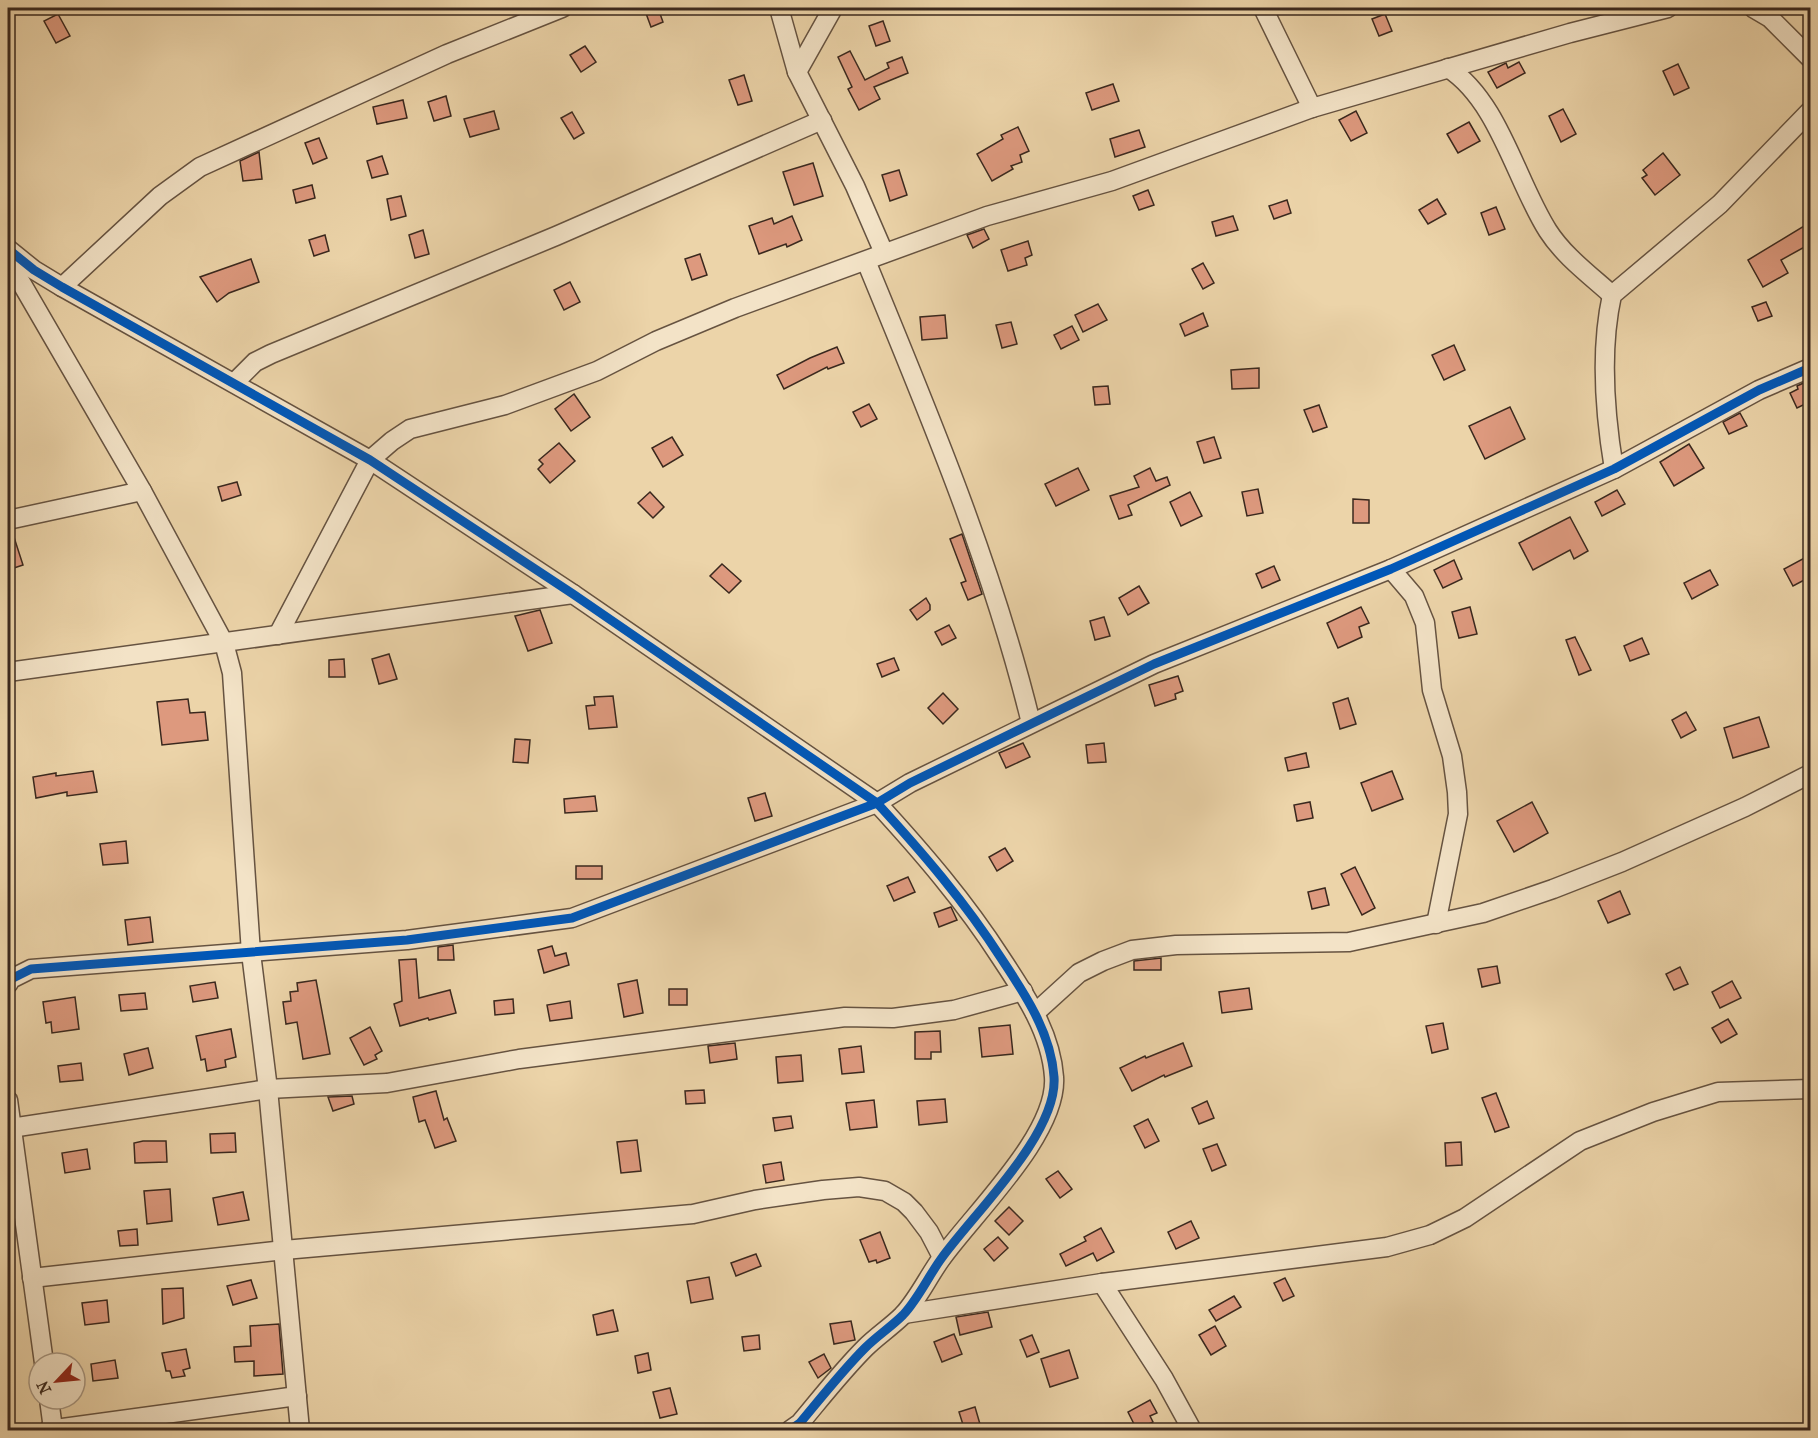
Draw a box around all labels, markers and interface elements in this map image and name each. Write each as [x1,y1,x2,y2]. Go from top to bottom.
north arrow [27,1351,87,1411]
text: N [32,1377,55,1397]

